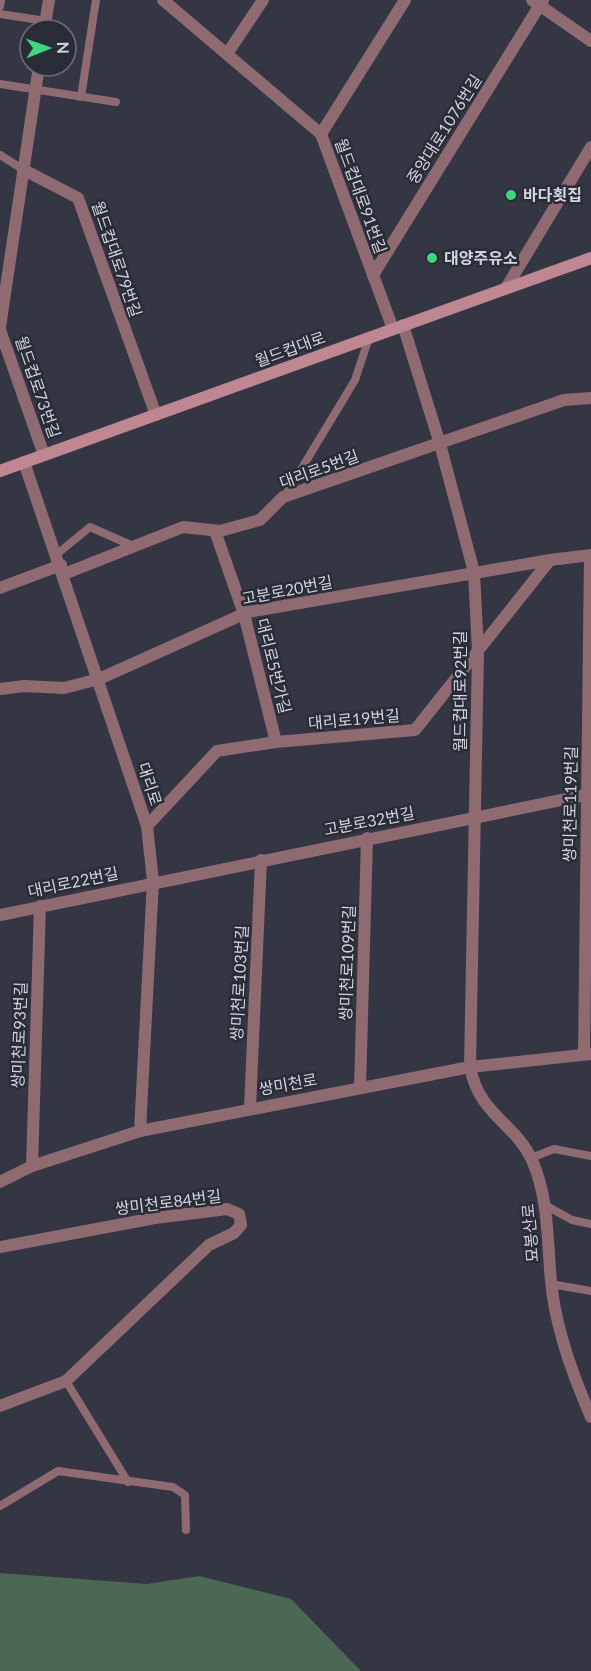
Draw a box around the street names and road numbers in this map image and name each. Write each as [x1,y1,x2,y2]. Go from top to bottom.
street label: 중앙대로1076번길 [402,71,485,187]
street label: 월드컵대로91번길 [332,135,391,256]
street label: 월드컵대로79번길 [89,198,146,319]
street label: 월드컵대로 [252,327,328,370]
street label: 월드컵로73번길 [12,333,65,440]
street label: 대리로5번길 [277,445,361,492]
street label: 고분로20번길 [240,571,334,608]
street label: 대리로5번가길 [253,616,296,716]
street label: 월드컵대로92번길 [450,630,469,752]
street label: 대리로19번길 [307,705,401,732]
street label: 쌍미천로119번길 [559,746,580,862]
street label: 대리로 [135,760,166,808]
street label: 고분로32번길 [322,802,416,839]
street label: 대리로22번길 [26,863,120,900]
street label: 쌍미천로109번길 [335,905,358,1021]
street label: 쌍미천로103번길 [226,924,251,1041]
street label: 쌍미천로93번길 [7,981,30,1089]
street label: 쌍미천로 [257,1069,319,1098]
street label: 쌍미천로84번길 [114,1186,222,1217]
street label: 묘봉산로 [517,1203,542,1263]

